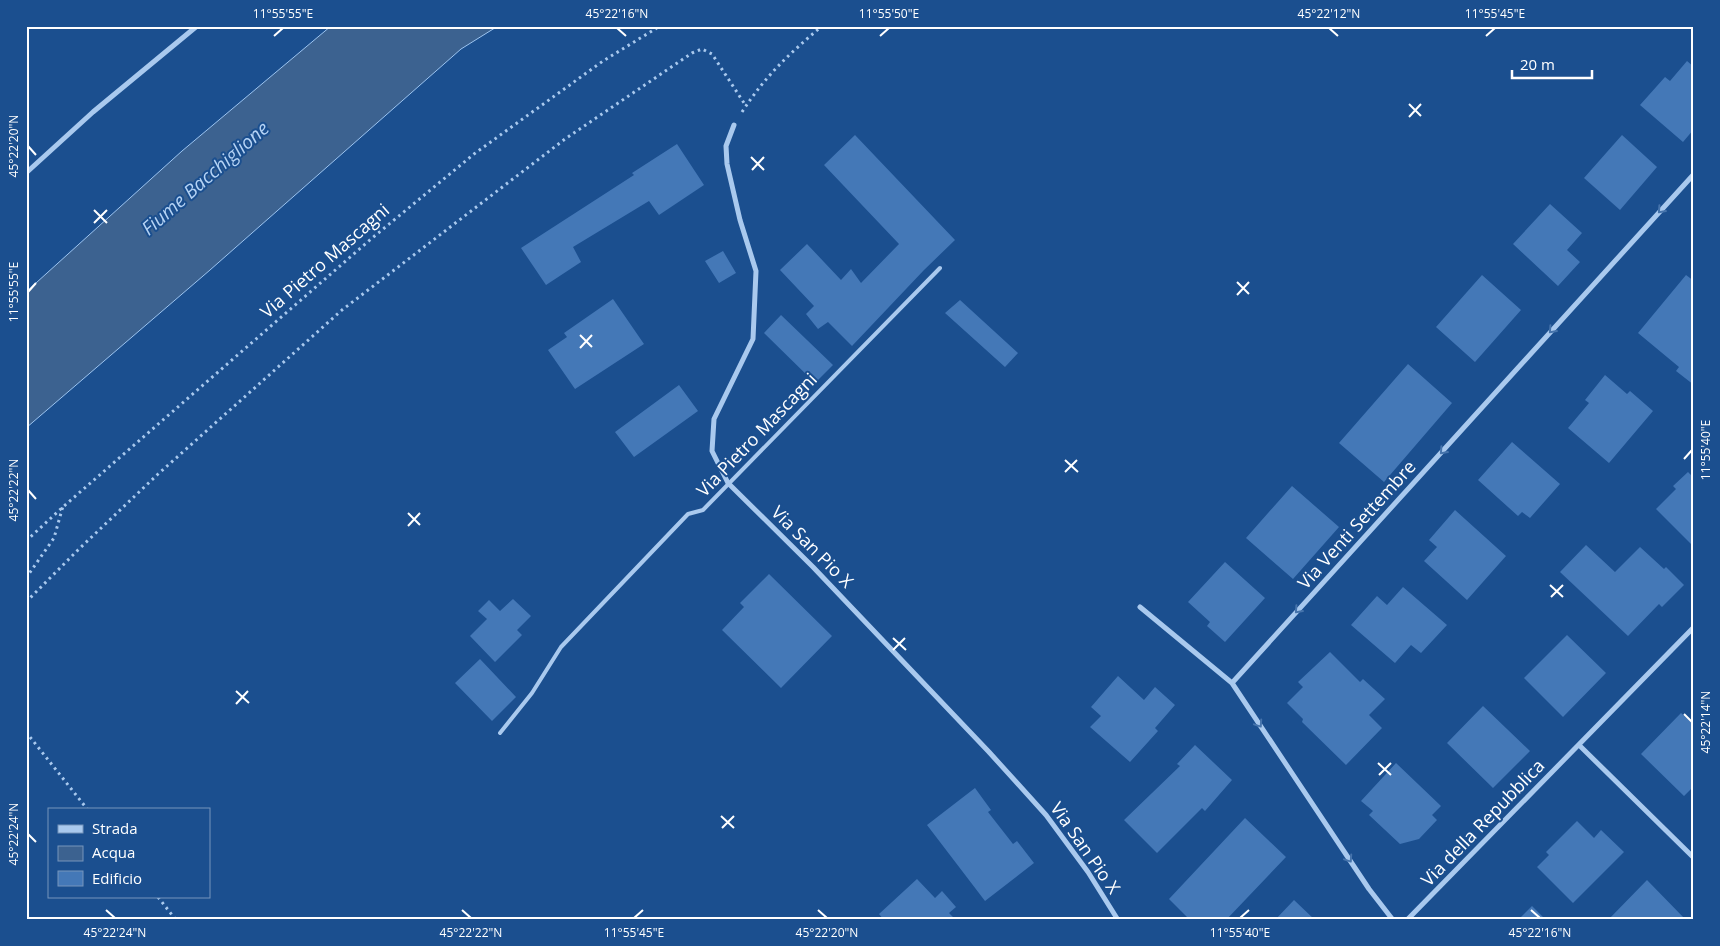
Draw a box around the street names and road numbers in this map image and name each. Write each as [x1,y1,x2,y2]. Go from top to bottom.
street label: Via Pietro Mascagni [255,198,394,323]
street label: Via Pietro Mascagni [691,367,822,501]
street label: Via Venti Settembre [1292,455,1421,594]
street label: Via San Pio X [766,500,859,593]
street label: Via della Repubblica [1415,754,1549,891]
street label: Via San Pio X [1045,797,1127,899]

